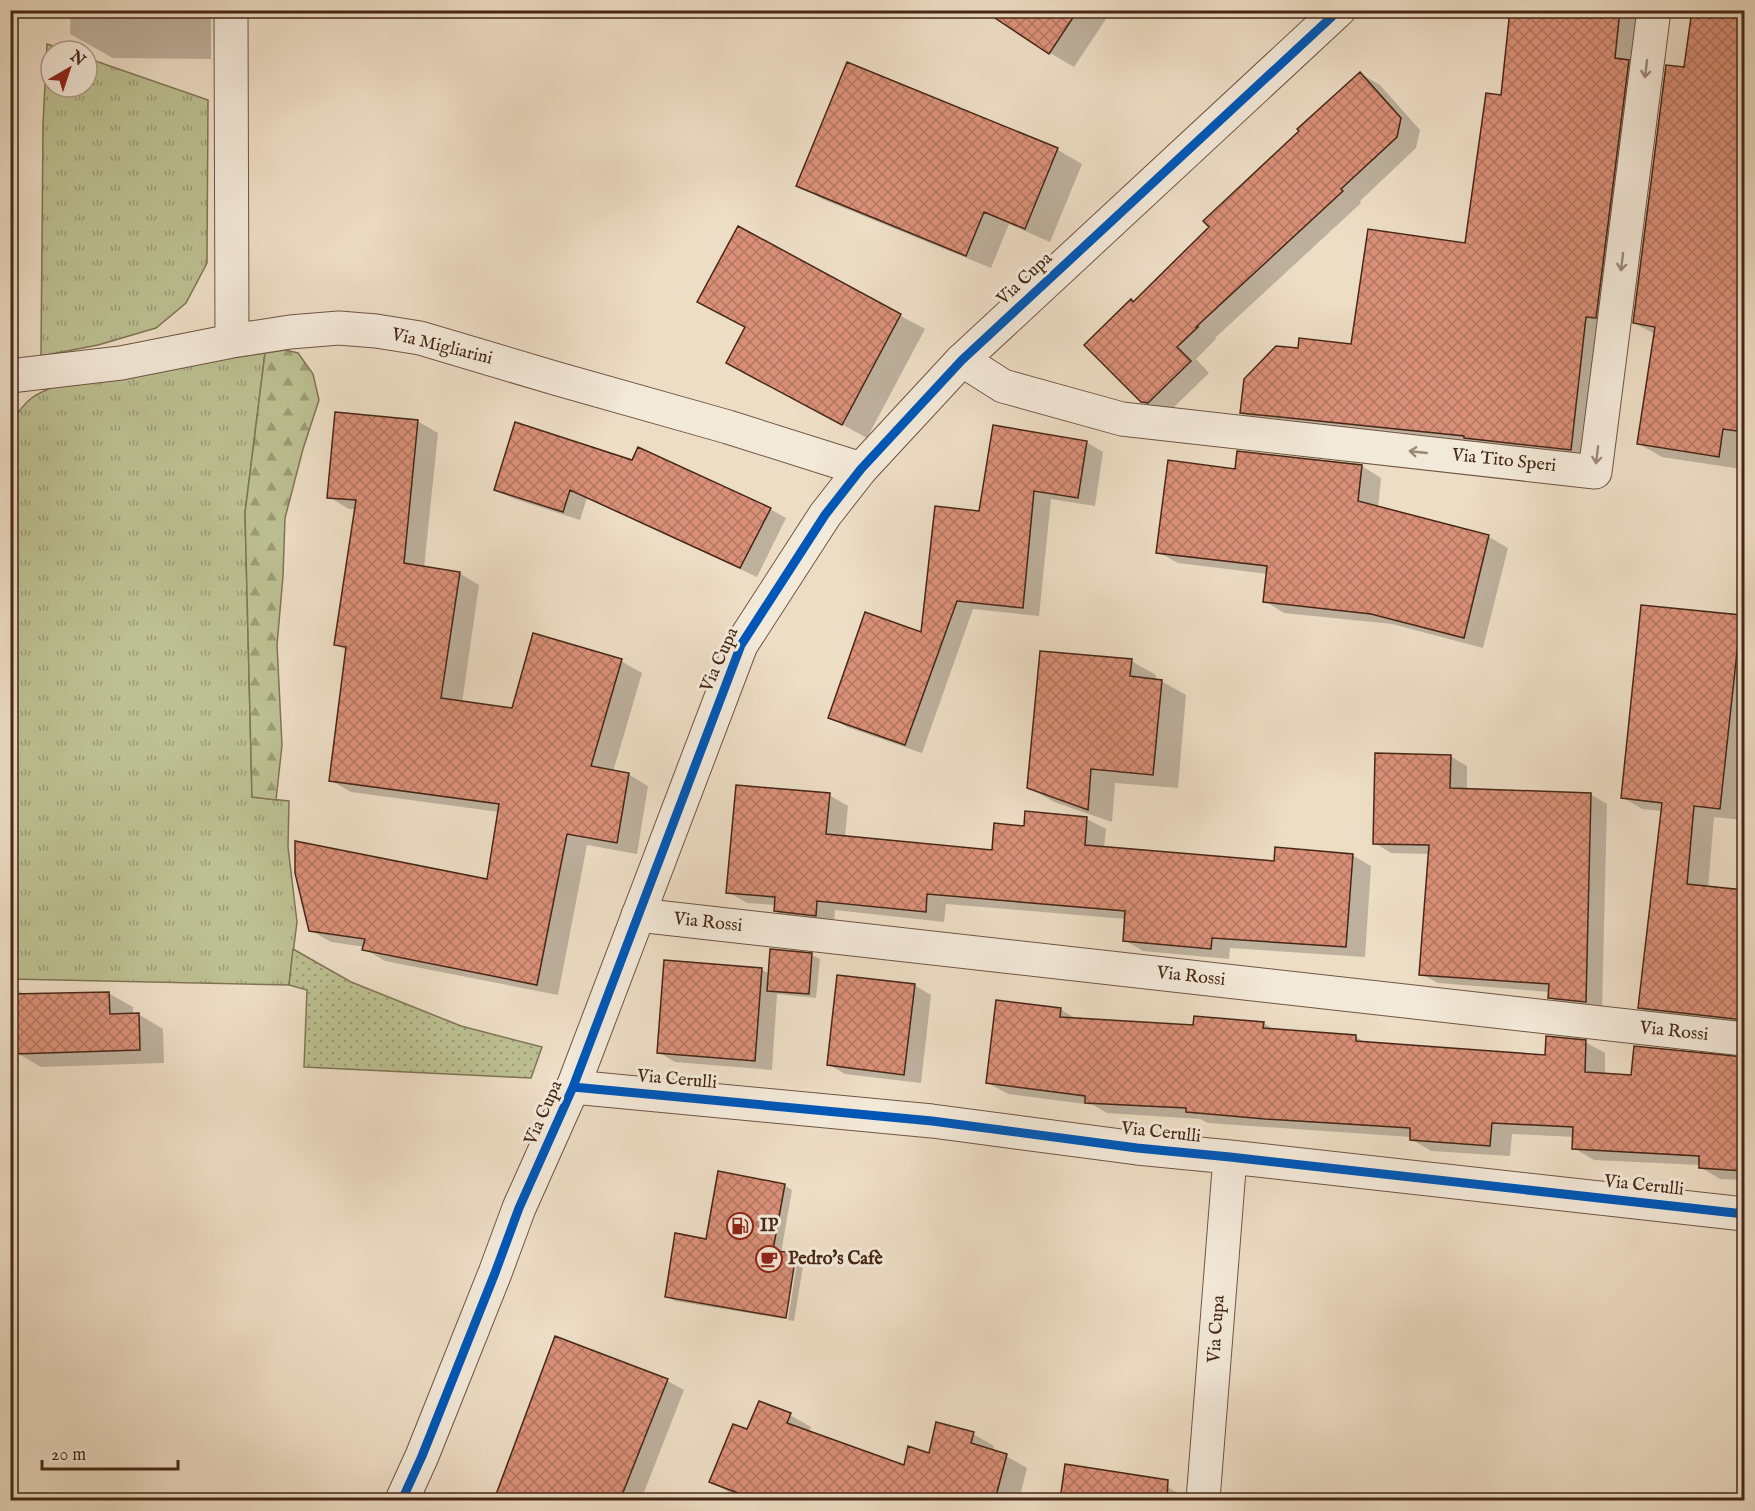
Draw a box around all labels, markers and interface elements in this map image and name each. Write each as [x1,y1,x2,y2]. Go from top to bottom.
north arrow [39,39,99,99]
text: N [65,46,89,71]
one-way arrow [1641,58,1652,78]
street label: Via Cupa [992,247,1058,311]
one-way arrow [1616,252,1627,271]
street label: Via Migliarini [388,323,495,371]
street label: Via Tito Speri [1450,444,1557,478]
one-way arrow [1592,445,1603,465]
one-way arrow [1408,446,1428,457]
street label: Via Cupa [695,624,744,697]
street label: Via Rossi [671,908,744,938]
street label: Via Rossi [1154,962,1227,992]
street label: Via Rossi [1637,1017,1710,1047]
street label: Via Cerulli [635,1065,718,1095]
street label: Via Cupa [519,1077,568,1150]
street label: Via Cerulli [1119,1117,1202,1149]
street label: Via Cerulli [1602,1170,1685,1202]
fuel station icon: IP [725,1211,755,1241]
place label: IP [760,1215,779,1238]
cafe icon: Pedro's Cafè [754,1244,784,1274]
place label: Pedro's Cafè [788,1248,884,1271]
street label: Via Cupa [1203,1294,1231,1365]
scale bar [42,1433,178,1471]
text: 20 m [51,1444,86,1467]

